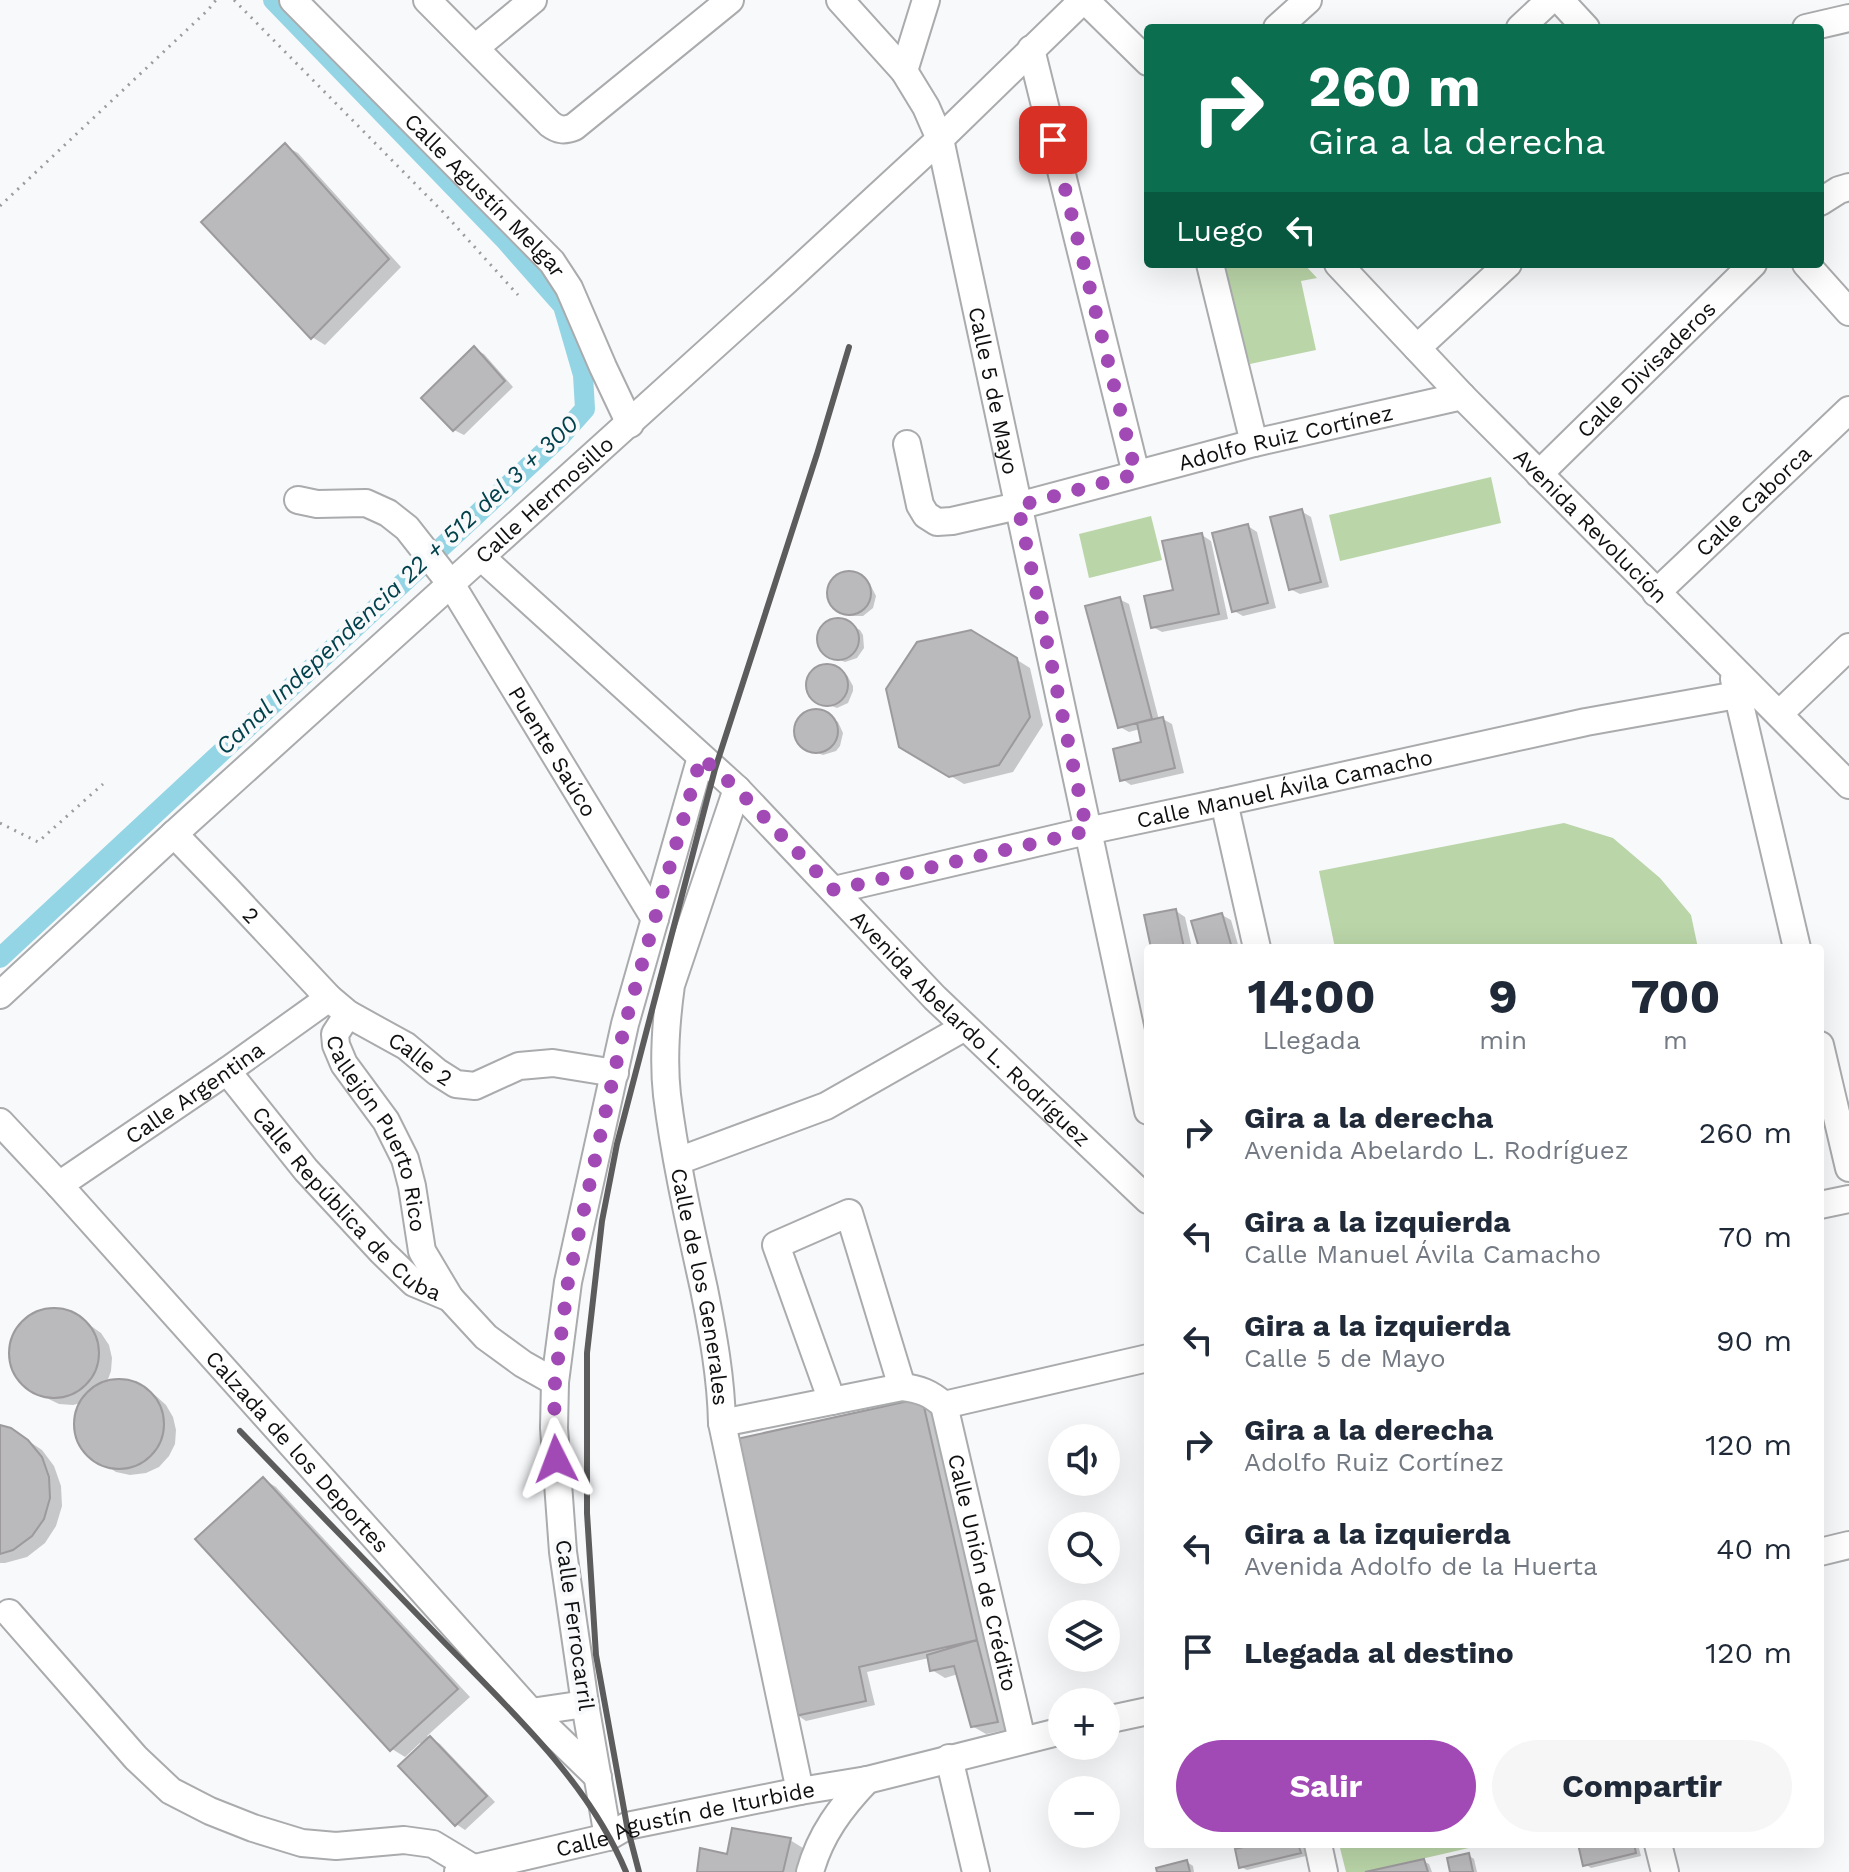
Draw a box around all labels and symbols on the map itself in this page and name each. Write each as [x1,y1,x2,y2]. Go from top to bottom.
pin [1019,106,1087,174]
street label: Calle Agustín Melgar [400,108,571,282]
street label: Calle Divisaderos [1572,296,1721,442]
street label: Calle 5 de Mayo [964,305,1024,477]
street label: Adolfo Ruiz Cortínez [1175,400,1395,475]
water label: Canal Independencia 22 + 512 del 3 + 300 [210,409,584,761]
street label: Calle Hermosillo [470,431,618,568]
street label: Calle Caborca [1691,440,1816,561]
street label: Avenida Revolución [1509,443,1673,608]
street label: Puente Saúco [504,682,602,821]
street label: Calle Manuel Ávila Camacho [1134,744,1435,833]
street label: 2 [238,902,265,928]
street label: Avenida Abelardo L. Rodríguez [846,905,1096,1151]
street label: Calle 2 [384,1026,457,1091]
street label: Callejón Puerto Rico [323,1034,431,1234]
street label: Calle Argentina [121,1036,269,1149]
street label: Calle República de Cuba [248,1101,445,1305]
street label: Calle de los Generales [666,1166,734,1406]
street label: Calzada de los Deportes [201,1345,394,1557]
position arrow [514,1417,598,1501]
street label: Calle Unión de Crédito [943,1451,1023,1694]
street label: Calle Ferrocarril [551,1538,599,1712]
street label: Calle Agustín de Iturbide [553,1776,817,1861]

